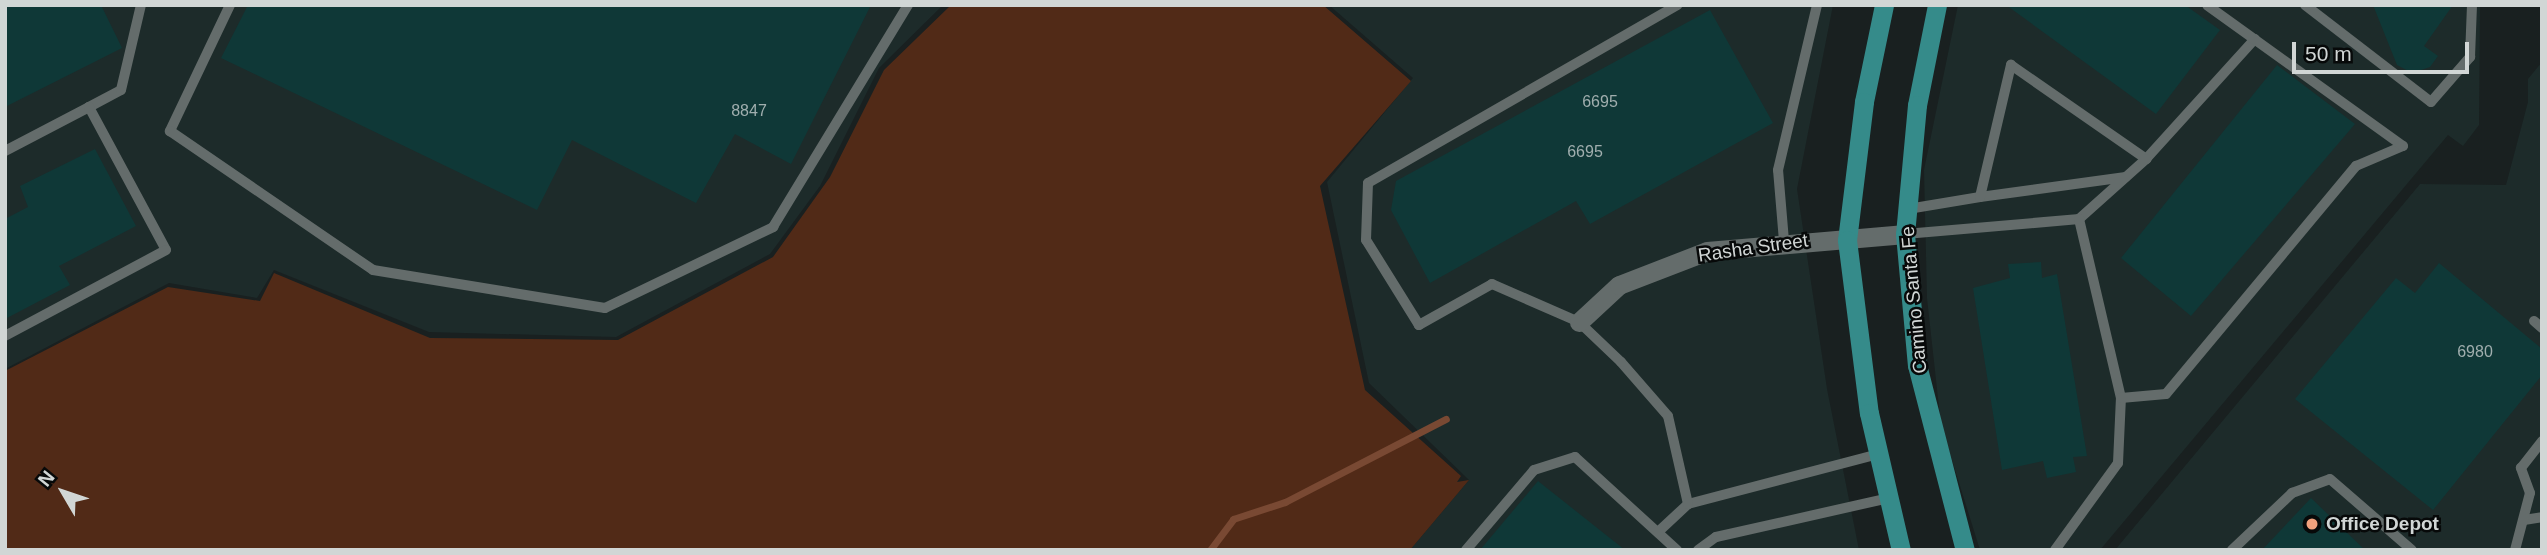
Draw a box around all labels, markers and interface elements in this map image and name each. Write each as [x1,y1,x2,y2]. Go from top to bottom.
scale bar [2295,28,2472,72]
text: 50 m [2305,42,2352,65]
house number: 6695 [1582,92,1618,112]
house number: 8847 [731,101,767,121]
house number: 6695 [1567,142,1603,162]
street label: Camino Santa Fe [1896,225,1932,375]
street label: Rasha Street [1697,229,1809,267]
house number: 6980 [2457,342,2493,362]
north arrow [28,457,98,527]
text: N [34,467,59,490]
place label: Office Depot [2326,513,2439,535]
marker: Office Depot [2304,516,2320,532]

